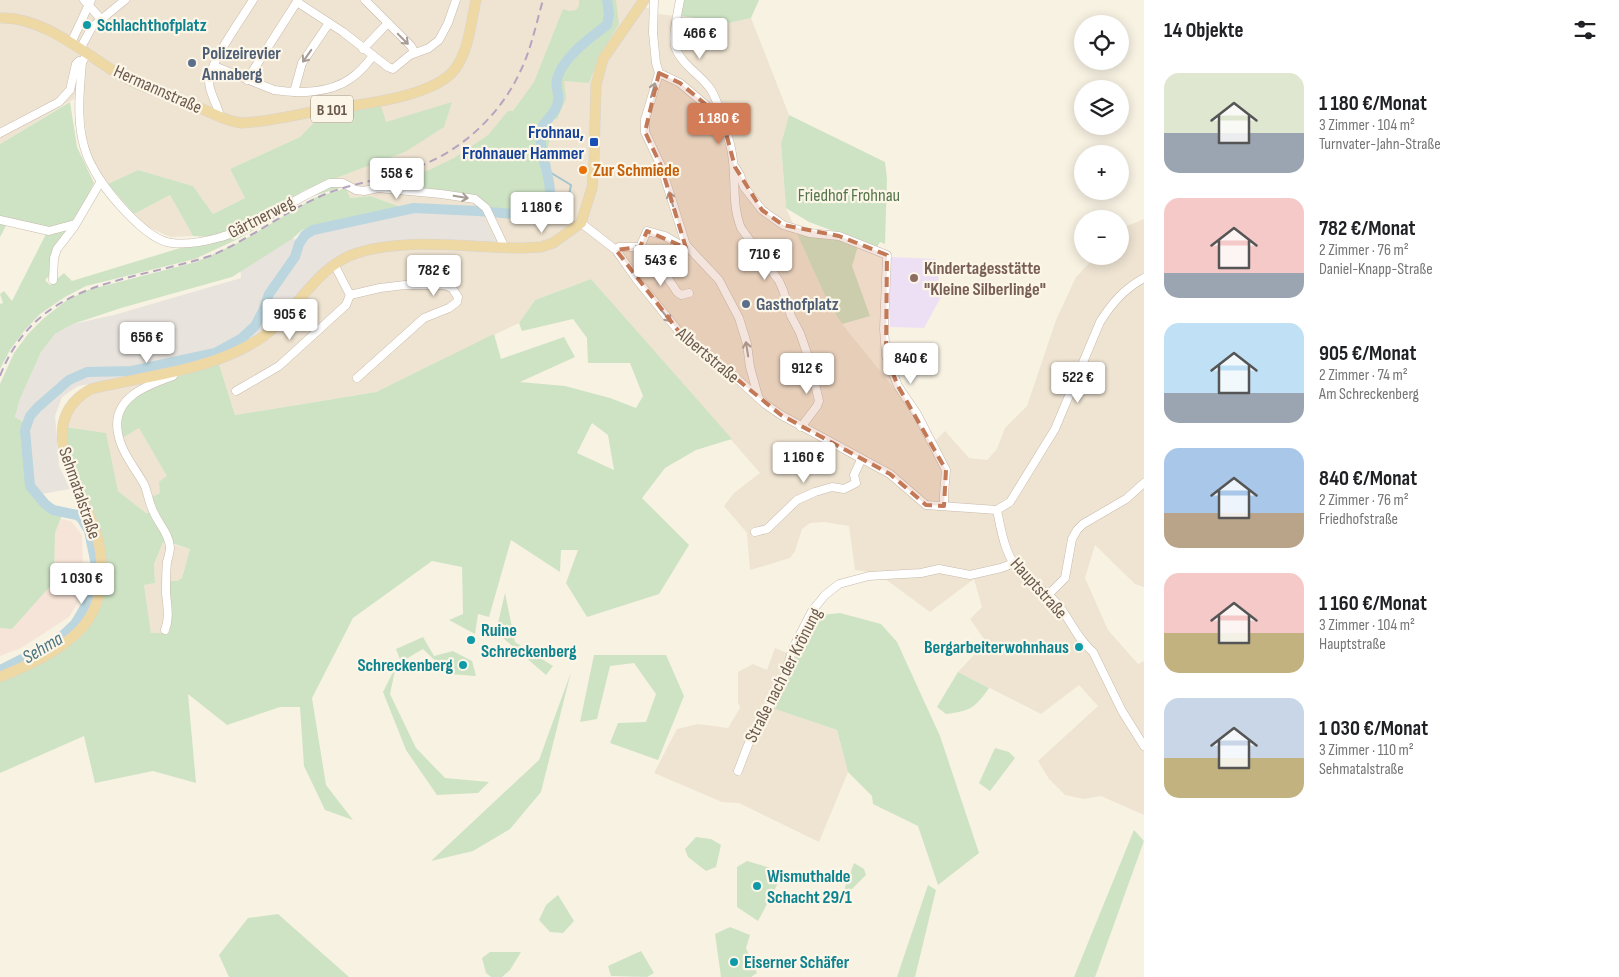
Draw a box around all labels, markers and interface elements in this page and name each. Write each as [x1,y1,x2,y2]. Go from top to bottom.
place label: Schlachthofplatz [97,15,207,36]
map controls [1074,15,1129,265]
button: locate [1074,15,1129,70]
icon: filters [1571,16,1599,44]
pin: 466 € [665,18,735,60]
text: 14 Objekte [1164,18,1243,43]
marker: Schlachthofplatz [81,19,93,31]
text: 466 € [683,24,717,43]
one-way arrow [397,32,409,45]
place label: Polizeirevier Annaberg [201,43,281,85]
one-way arrow [302,48,312,62]
marker: Polizeirevier Annaberg [186,57,198,69]
street label: Hermannstraße [111,61,205,118]
button: layers [1074,80,1129,135]
one-way arrow [649,82,659,98]
text: 1 180 €/Monat [1319,91,1427,116]
icon: home [1204,93,1264,153]
road number: B 101 [311,96,353,122]
pin: 1 180 € [673,102,765,145]
text: 1 180 € [699,109,739,128]
text: 3 Zimmer · 104 m² [1319,116,1415,135]
place label: Frohnau, Frohnauer Hammer [462,122,584,164]
text: Turnvater-Jahn-Straße [1319,135,1441,154]
marker: Frohnau, Frohnauer Hammer [588,136,600,148]
button: + [1074,145,1129,200]
pin: 558 € [362,158,432,200]
place label: Zur Schmiede [593,160,680,181]
text: 558 € [381,164,413,183]
marker: Zur Schmiede [577,164,589,176]
park label: Friedhof Frohnau [798,185,900,206]
one-way arrow [666,191,676,207]
street label: Gärtnerweg [225,192,298,243]
one-way arrow [453,192,469,202]
pin: 1 180 € [496,192,588,234]
text: 1 180 € [522,198,562,217]
button: − [1074,210,1129,265]
text: 782 €/Monat [1319,216,1416,241]
icon: home [1204,218,1264,278]
pin: 710 € [730,238,800,281]
text: 2 Zimmer · 76 m² [1319,241,1409,260]
pin: 543 € [626,244,696,287]
text: 710 € [749,245,781,264]
text: 543 € [645,251,677,270]
pin: 782 € [399,254,469,297]
place label: Kindertagesstätte "Kleine Silberlinge" [924,258,1046,300]
text: Daniel-Knapp-Straße [1319,260,1433,279]
text: 782 € [418,261,450,280]
marker: Kindertagesstätte "Kleine Silberlinge" [908,272,920,284]
place label: Gasthofplatz [756,294,839,315]
pin: 905 € [255,298,325,341]
marker: Gasthofplatz [740,298,752,310]
text: 905 € [274,305,306,324]
one-way arrow [661,309,672,322]
pin: 656 € [112,322,182,364]
street label: Albertstraße [671,322,743,388]
text: 656 € [131,328,163,347]
one-way arrow [742,341,752,357]
text: 905 €/Monat [1319,341,1416,366]
pin: 840 € [876,342,946,385]
icon: home [1204,343,1264,403]
text: 840 € [894,349,928,368]
pin: 912 € [772,352,842,395]
text: 912 € [791,359,823,378]
pin: 522 € [1043,362,1113,404]
text: 2 Zimmer · 74 m² [1319,366,1408,385]
text: 522 € [1062,368,1094,387]
text: Am Schreckenberg [1319,385,1419,404]
pin: 1 160 € [758,442,850,484]
street label: Sehmatalstraße [54,445,105,542]
text: 1 160 € [784,448,824,467]
text: 840 €/Monat [1319,466,1417,491]
icon: home [1204,468,1264,528]
text: 2 Zimmer · 76 m² [1319,491,1409,510]
text: Friedhofstraße [1319,510,1398,529]
street label: Hauptstraße [1006,553,1072,623]
pin: 1 030 € [36,562,128,605]
text: 1 030 € [61,569,103,588]
text: 1 160 €/Monat [1319,591,1427,616]
icon: home [1204,593,1264,653]
street label: Straße nach der Krönung [740,604,826,746]
text: 3 Zimmer · 104 m² [1319,616,1415,635]
place label: Ruine Schreckenberg [481,620,577,662]
water label: Sehma [18,627,67,669]
marker: Ruine Schreckenberg [465,634,477,646]
text: Hauptstraße [1319,635,1386,654]
place label: Bergarbeiterwohnhaus [924,637,1069,658]
marker: Bergarbeiterwohnhaus [1073,641,1085,653]
place label: Schreckenberg [357,655,453,676]
marker: Schreckenberg [457,659,469,671]
text: 1 030 €/Monat [1319,716,1428,741]
icon: home [1204,718,1264,778]
text: 3 Zimmer · 110 m² [1319,741,1414,760]
text: Sehmatalstraße [1319,760,1404,779]
place label: Wismuthalde Schacht 29/1 [767,866,852,908]
marker: Wismuthalde Schacht 29/1 [751,880,763,892]
place label: Eiserner Schäfer [744,952,850,973]
marker: Eiserner Schäfer [728,956,740,968]

